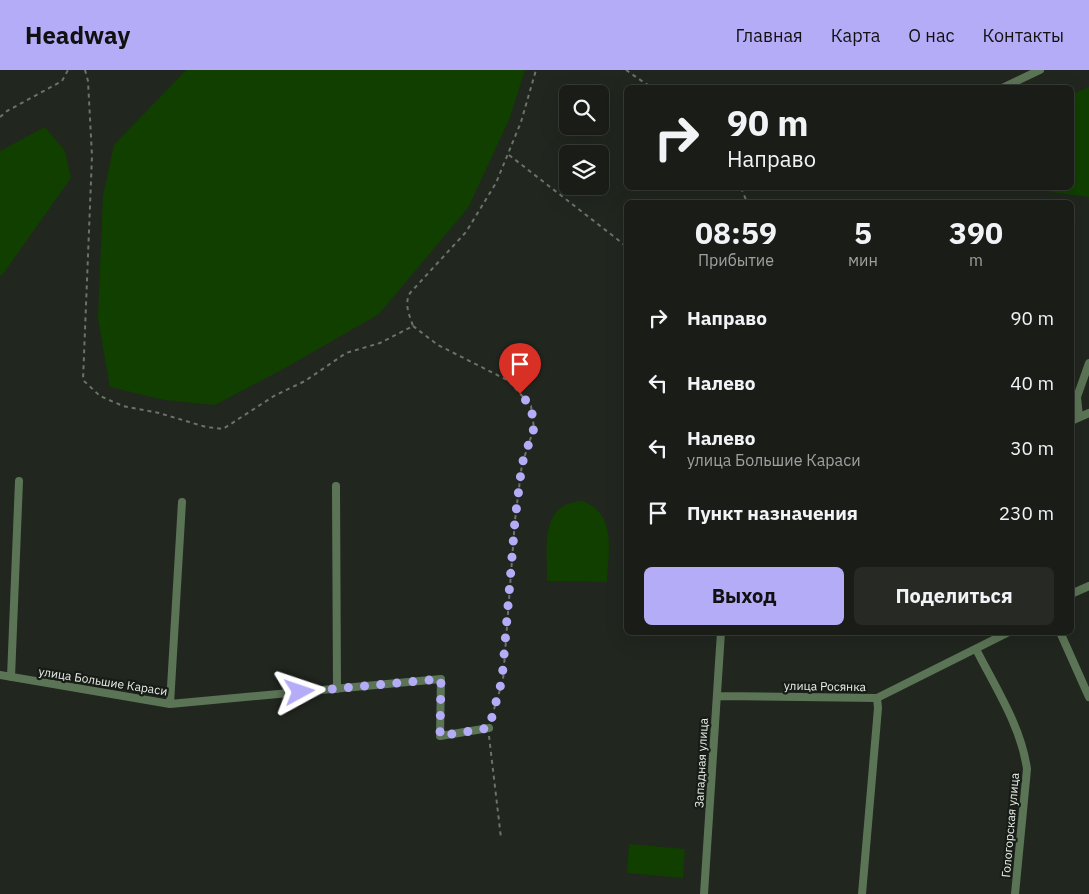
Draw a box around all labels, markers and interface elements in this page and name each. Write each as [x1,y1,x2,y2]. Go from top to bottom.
text: Headway [25,19,130,51]
text: Главная [735,24,803,47]
text: Карта [831,24,880,47]
text: О нас [908,24,955,47]
text: Контакты [983,24,1064,47]
map controls [559,85,609,195]
button: search [559,85,609,135]
text: 90 m [727,100,809,146]
icon: right [644,105,709,170]
text: Направо [727,144,816,173]
button: layers [559,145,609,195]
text: 08:59 [695,213,777,252]
text: 5 [854,213,872,252]
text: 390 [949,213,1003,252]
text: Прибытие [698,250,774,270]
text: мин [848,250,878,270]
text: m [969,250,983,270]
icon: right [644,304,672,332]
text: Направо [687,306,767,330]
text: 90 m [1010,306,1054,330]
pin [499,343,541,394]
icon: arrive [506,350,534,378]
icon: left [644,369,672,397]
text: Налево [687,371,756,395]
text: 40 m [1010,371,1054,395]
text: Налево [687,426,756,450]
icon: left [644,434,672,462]
text: 30 m [1010,436,1054,460]
text: улица Большие Караси [687,450,861,470]
icon: arrive [644,499,672,527]
text: Пункт назначения [687,501,858,525]
text: 230 m [999,501,1054,525]
button: Выход [644,567,844,625]
button: Поделиться [854,567,1054,625]
street label: улица Большие Караси [38,663,168,699]
position arrow [273,665,325,717]
street label: улица Росянка [784,678,867,694]
street label: Западная улица [691,717,711,808]
street label: Гологорская улица [998,771,1022,878]

